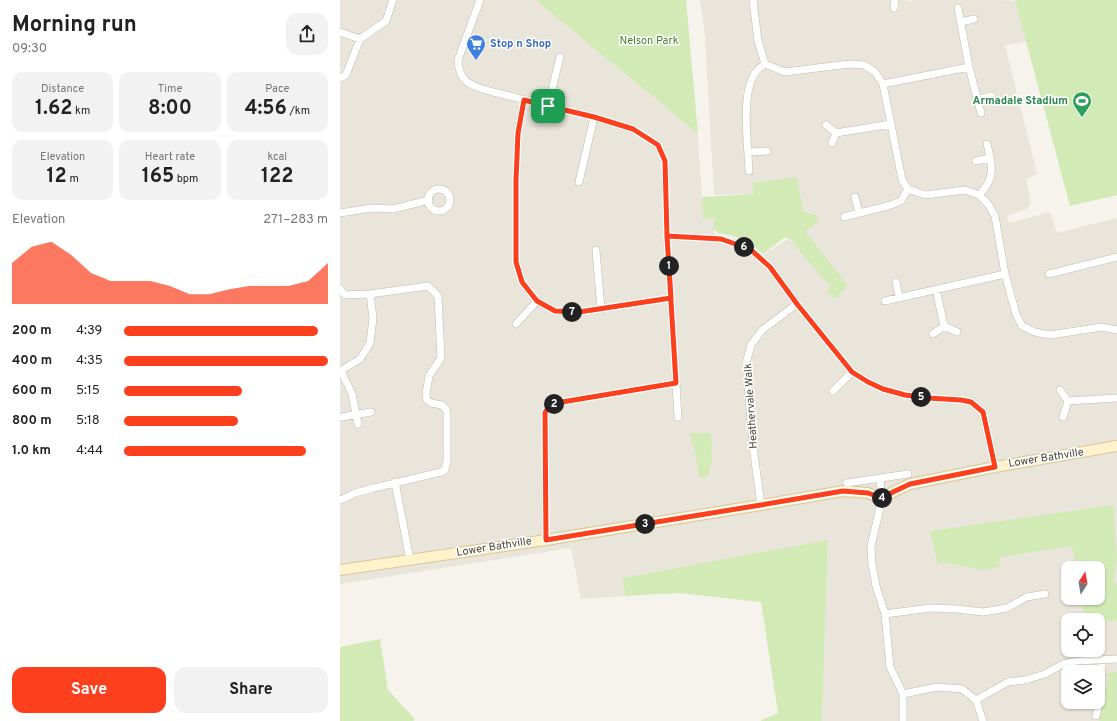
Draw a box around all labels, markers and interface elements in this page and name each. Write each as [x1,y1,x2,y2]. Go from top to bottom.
text: Morning run [12,12,137,39]
button: share [286,13,328,55]
supermarket icon: Stop n Shop [465,33,487,61]
park label: Nelson Park [619,34,679,48]
place label: Stop n Shop [490,37,551,51]
text: 09:30 [12,41,47,57]
text: Distance [41,82,84,96]
text: Time [158,82,182,96]
text: Pace [265,82,289,96]
pin [531,89,565,123]
sports icon: Armadale Stadium [1071,90,1093,118]
place label: Armadale Stadium [973,94,1068,108]
icon: arrive [537,95,559,117]
text: 1.62 [35,96,72,122]
text: 8:00 [148,96,192,122]
text: 4:56 [245,96,287,122]
text: km [72,104,90,118]
text: /km [287,104,310,118]
text: Elevation [40,150,85,164]
text: Heart rate [145,150,195,164]
text: kcal [268,150,287,164]
text: 12 [47,164,67,190]
text: 165 [142,164,174,190]
text: 122 [261,164,294,190]
text: m [67,172,79,186]
text: bpm [174,172,198,186]
text: Elevation [12,212,65,228]
text: 271–283 m [263,212,328,228]
pin: 6 [734,237,754,257]
text: 6 [741,240,747,254]
pin: 1 [659,256,679,276]
text: 1 [667,259,671,273]
pin: 7 [562,302,582,322]
text: 7 [569,305,575,319]
text: 200 m [12,323,52,339]
text: 4:39 [76,323,102,339]
text: 400 m [12,353,52,369]
text: 4:35 [76,353,103,369]
street label: Heathervale Walk [741,363,761,449]
text: 600 m [12,383,52,399]
text: 5:15 [76,383,100,399]
pin: 5 [911,387,931,407]
text: 5 [918,390,924,404]
pin: 2 [544,394,564,414]
text: 2 [551,397,557,411]
text: 800 m [12,413,52,429]
text: 5:18 [76,413,100,429]
text: 1.0 km [12,443,51,459]
text: 4:44 [76,443,103,459]
street label: Lower Bathville [1007,445,1085,471]
pin: 4 [872,488,892,508]
text: 4 [878,491,886,505]
pin: 3 [635,514,655,534]
text: 3 [642,517,648,531]
street label: Lower Bathville [455,534,533,560]
north arrow [1061,561,1105,605]
map controls [1061,561,1105,709]
button: locate [1061,613,1105,657]
button: layers [1061,665,1105,709]
button: Save [12,667,166,713]
button: Share [174,667,328,713]

